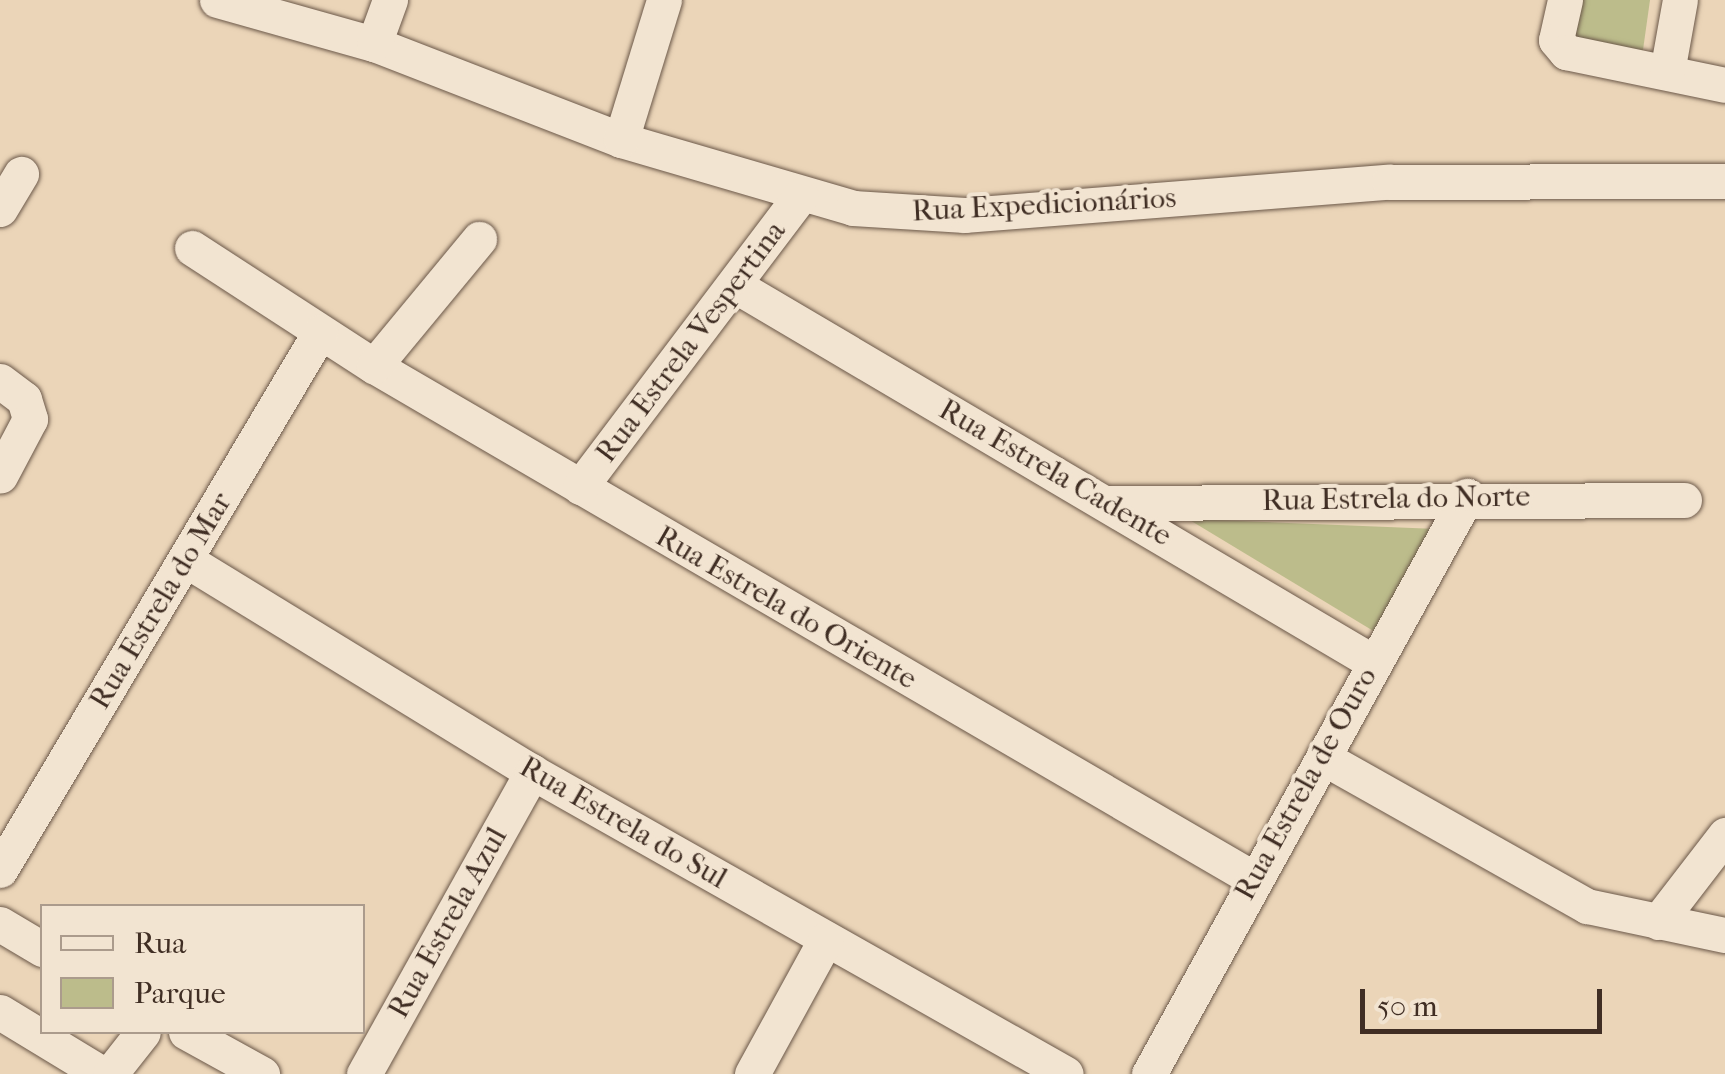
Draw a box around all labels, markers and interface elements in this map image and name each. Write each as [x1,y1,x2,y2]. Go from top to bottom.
street label: Rua Expedicionários [911,180,1177,230]
street label: Rua Estrela Vespertina [588,214,794,470]
street label: Rua Estrela Cadente [932,392,1178,554]
street label: Rua Estrela do Norte [1262,479,1530,519]
street label: Rua Estrela do Mar [82,486,240,716]
street label: Rua Estrela do Oriente [649,519,923,697]
street label: Rua Estrela de Ouro [1227,661,1385,907]
street label: Rua Estrela do Sul [513,749,733,897]
street label: Rua Estrela Azul [381,821,515,1025]
legend [40,904,365,1034]
text: Rua [134,926,186,961]
scale bar [1365,969,1608,1031]
text: Parque [134,976,226,1011]
text: 50 m [1377,989,1438,1024]

